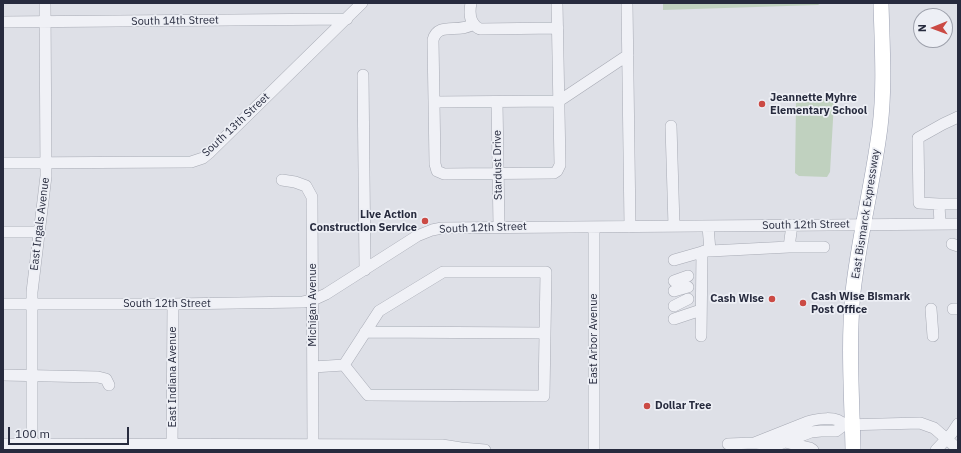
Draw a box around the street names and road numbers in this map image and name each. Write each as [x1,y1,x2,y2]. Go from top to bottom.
street label: South 14th Street [131,14,219,28]
street label: South 13th Street [199,90,273,160]
street label: Stardust Drive [491,130,505,200]
street label: East Bismarck Expressway [849,148,883,280]
street label: East Ingals Avenue [28,177,52,271]
street label: South 12th Street [762,218,850,232]
street label: South 12th Street [439,220,527,236]
street label: Michigan Avenue [306,263,320,347]
street label: East Arbor Avenue [587,293,601,385]
street label: South 12th Street [123,297,211,311]
street label: East Indiana Avenue [166,326,180,428]

